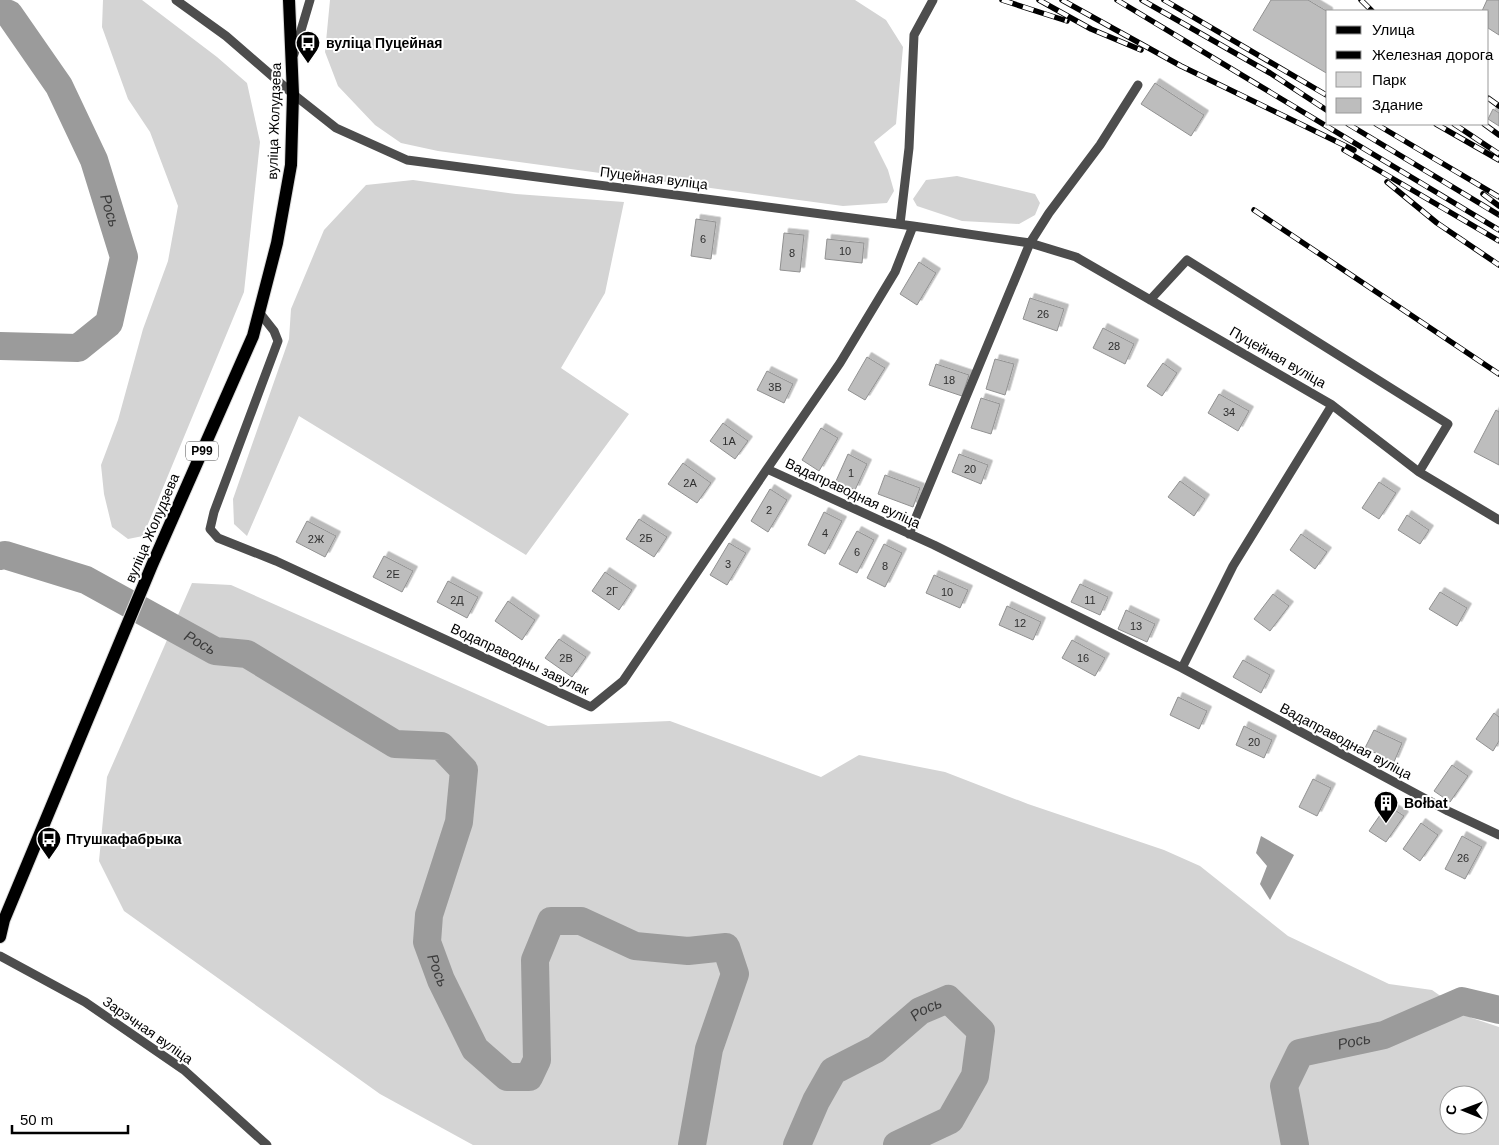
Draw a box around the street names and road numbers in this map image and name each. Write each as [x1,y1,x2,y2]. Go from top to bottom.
street label: вуліца Жолудзева [264,62,284,180]
street label: Пуцейная вуліца [599,163,709,193]
street label: Пуцейная вуліца [1227,323,1329,391]
road number: Р99 [186,442,218,461]
street label: Вадаправодная вуліца [783,455,923,531]
street label: вуліца Жолудзева [122,471,182,585]
street label: Водаправодны завулак [448,620,592,698]
street label: Вадаправодная вуліца [1277,699,1415,783]
street label: Зарэчная вуліца [100,993,196,1067]

